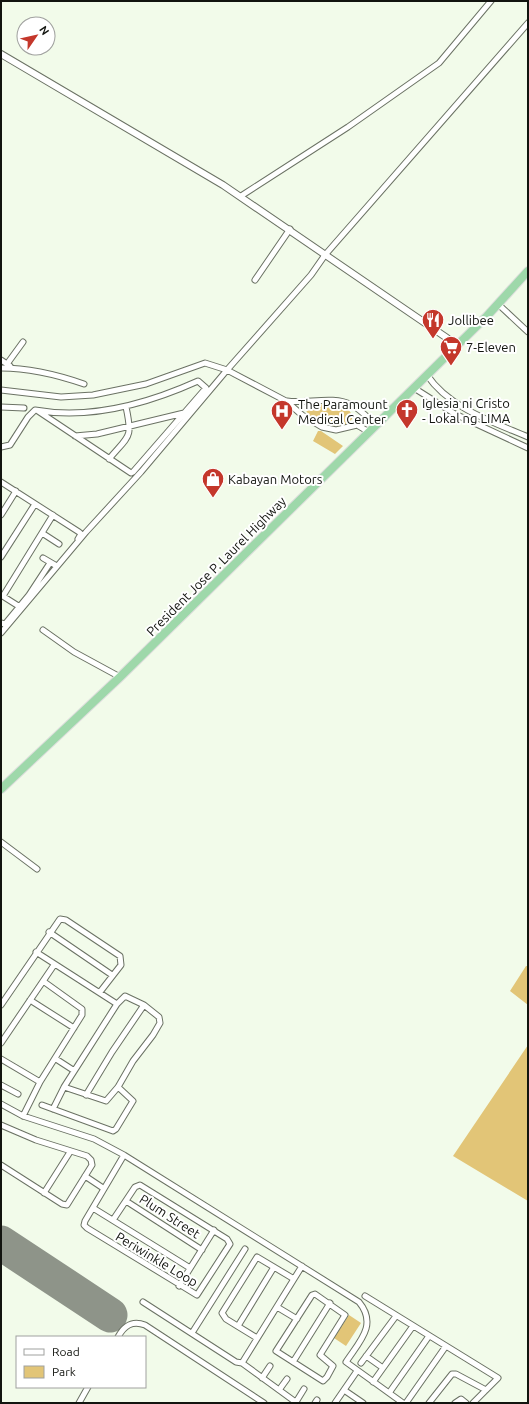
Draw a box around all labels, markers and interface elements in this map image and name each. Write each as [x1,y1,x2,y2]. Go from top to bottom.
north arrow [16,16,56,56]
text: N [37,24,52,37]
restaurant icon: Jollibee [420,307,446,340]
place label: Jollibee [448,313,494,327]
supermarket icon: 7-Eleven [438,334,464,367]
place label: 7-Eleven [466,340,516,354]
place label: Iglesia ni Cristo - Lokal ng LIMA [422,396,511,425]
place label: The Paramount Medical Center [298,397,388,426]
church icon: Iglesia ni Cristo - Lokal ng LIMA [394,397,420,430]
hospital icon: The Paramount Medical Center [269,398,295,431]
shop icon: Kabayan Motors [200,466,226,499]
place label: Kabayan Motors [228,472,323,486]
street label: President Jose P. Laurel Highway [144,494,288,638]
street label: Plum Street [137,1191,203,1241]
street label: Periwinkle Loop [114,1229,200,1289]
legend [16,1336,146,1388]
text: Road [52,1345,80,1358]
text: Park [52,1365,76,1378]

